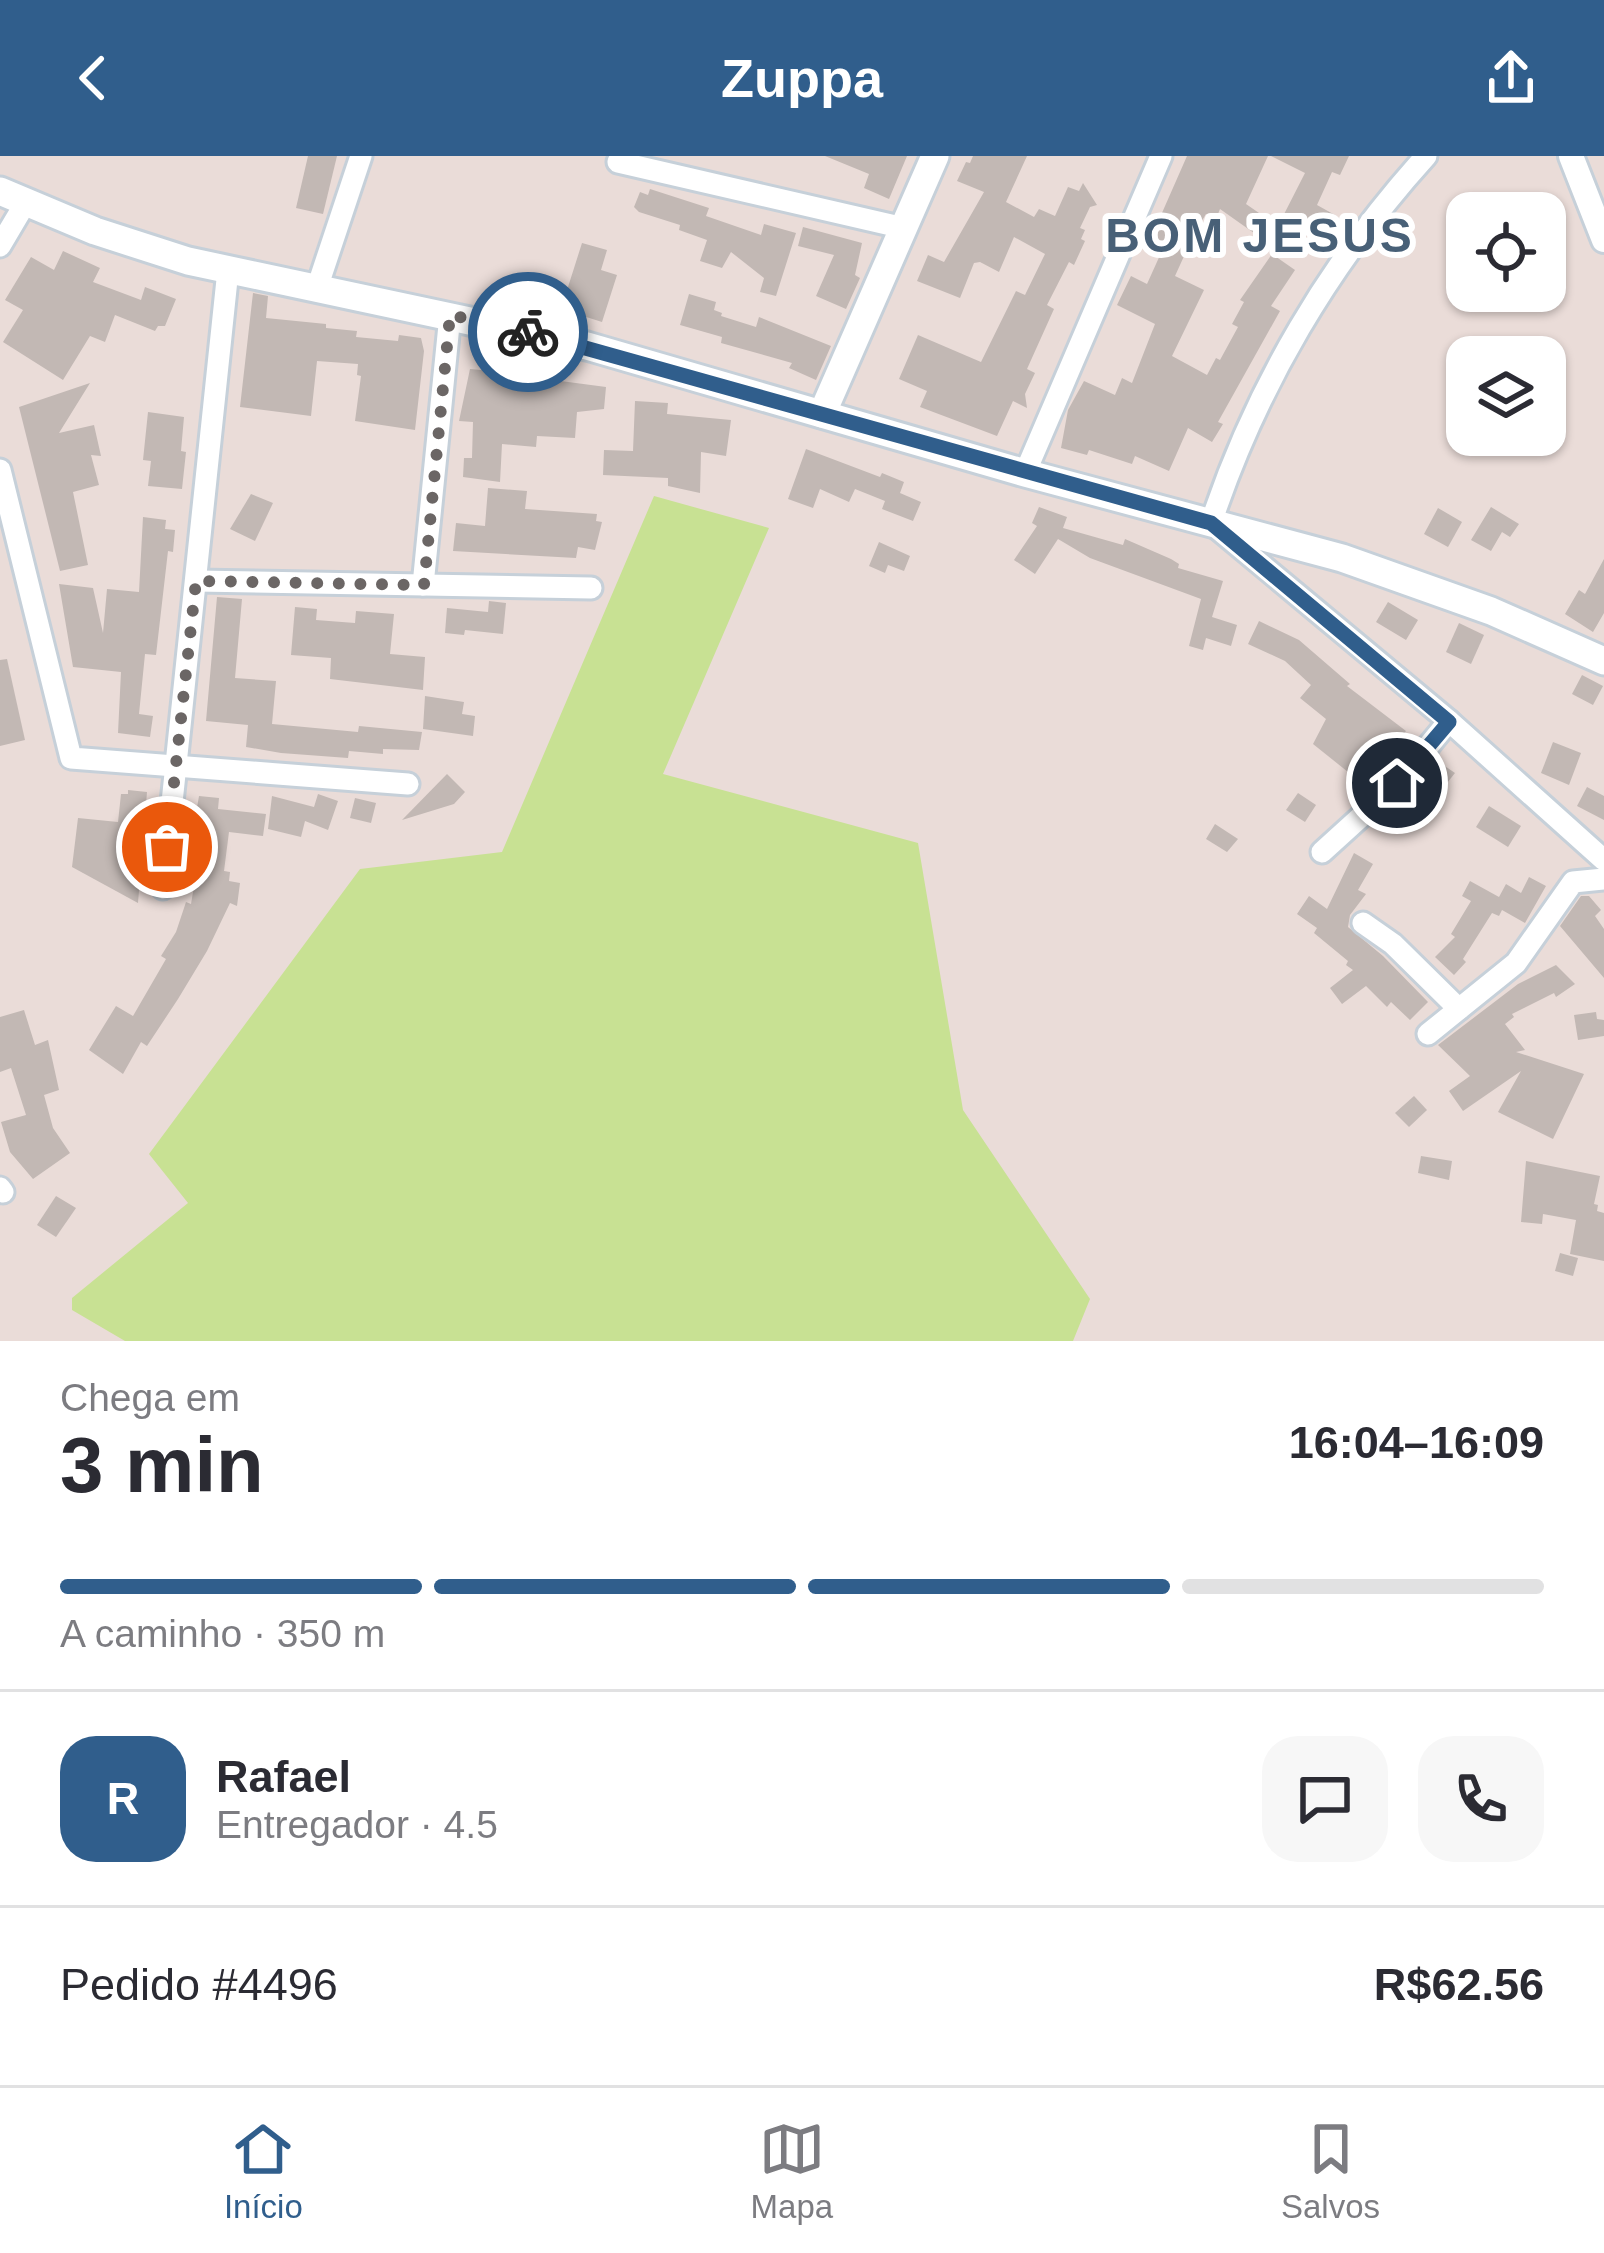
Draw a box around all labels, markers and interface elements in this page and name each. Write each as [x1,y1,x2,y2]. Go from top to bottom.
icon: back [60,45,126,111]
icon: share [1478,45,1544,111]
text: Zuppa [721,48,883,108]
map controls [1446,192,1566,456]
button: locate [1446,192,1566,312]
district label: BOM JESUS [1105,209,1415,262]
courier [468,272,588,392]
icon: bike [495,299,561,365]
button: layers [1446,336,1566,456]
pin [1346,732,1448,834]
icon: home [1364,750,1430,816]
pin [116,796,218,898]
icon: bag [134,814,200,880]
text: Chega em [60,1376,240,1419]
text: 16:04–16:09 [1289,1417,1544,1468]
text: 3 min [60,1421,264,1509]
text: A caminho · 350 m [60,1612,385,1655]
button: chat [1262,1736,1388,1862]
button: phone [1418,1736,1544,1862]
text: Rafael [216,1751,351,1802]
text: R [107,1773,139,1824]
text: Entregador · 4.5 [216,1803,498,1846]
text: Pedido #4496 [60,1959,338,2010]
text: R$62.56 [1374,1959,1544,2010]
tab: Início [224,2116,303,2226]
tab: Mapa [751,2116,833,2226]
tab: Salvos [1281,2116,1380,2226]

